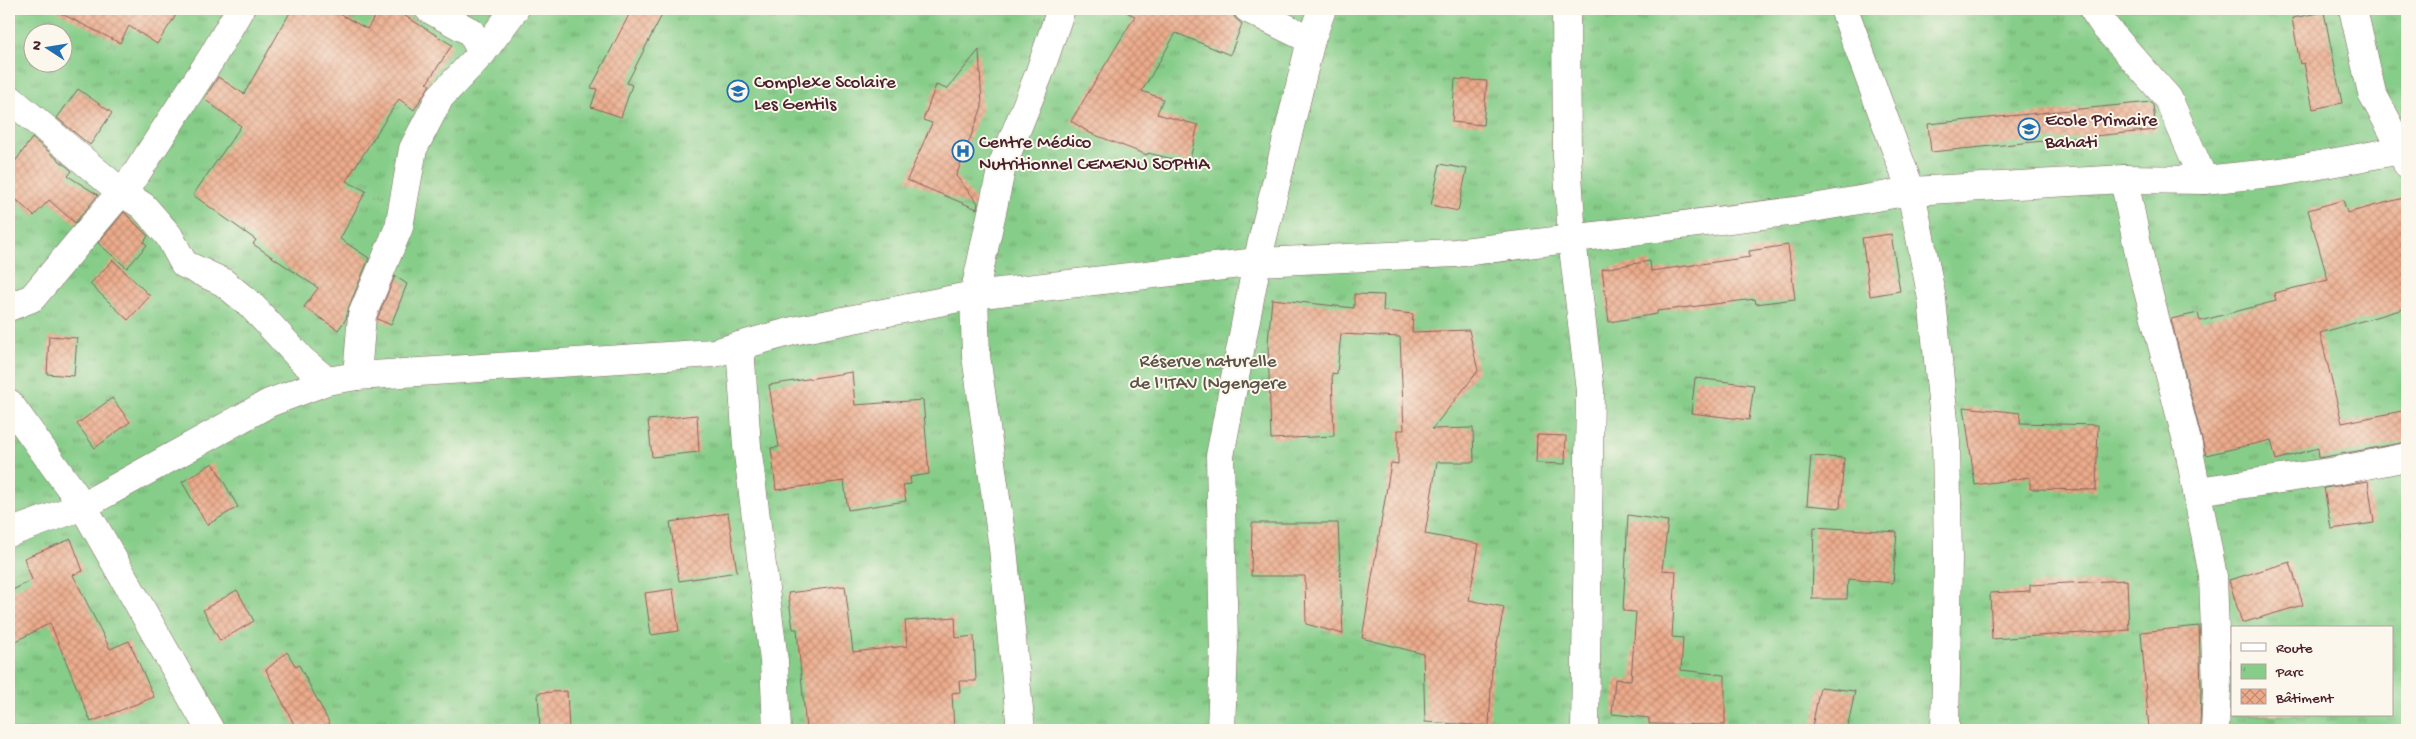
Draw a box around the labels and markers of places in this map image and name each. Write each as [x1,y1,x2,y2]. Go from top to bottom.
place label: Complexe Scolaire Les Gentils [754,72,896,117]
school or university icon: Complexe Scolaire Les Gentils [726,79,750,103]
place label: Ecole Primaire Bahati [2044,110,2158,155]
school or university icon: Ecole Primaire Bahati [2017,117,2041,141]
place label: Centre Médico Nutritionnel CEMENU SOPHIA [979,132,1211,177]
hospital icon: Centre Médico Nutritionnel CEMENU SOPHIA [951,139,975,163]

